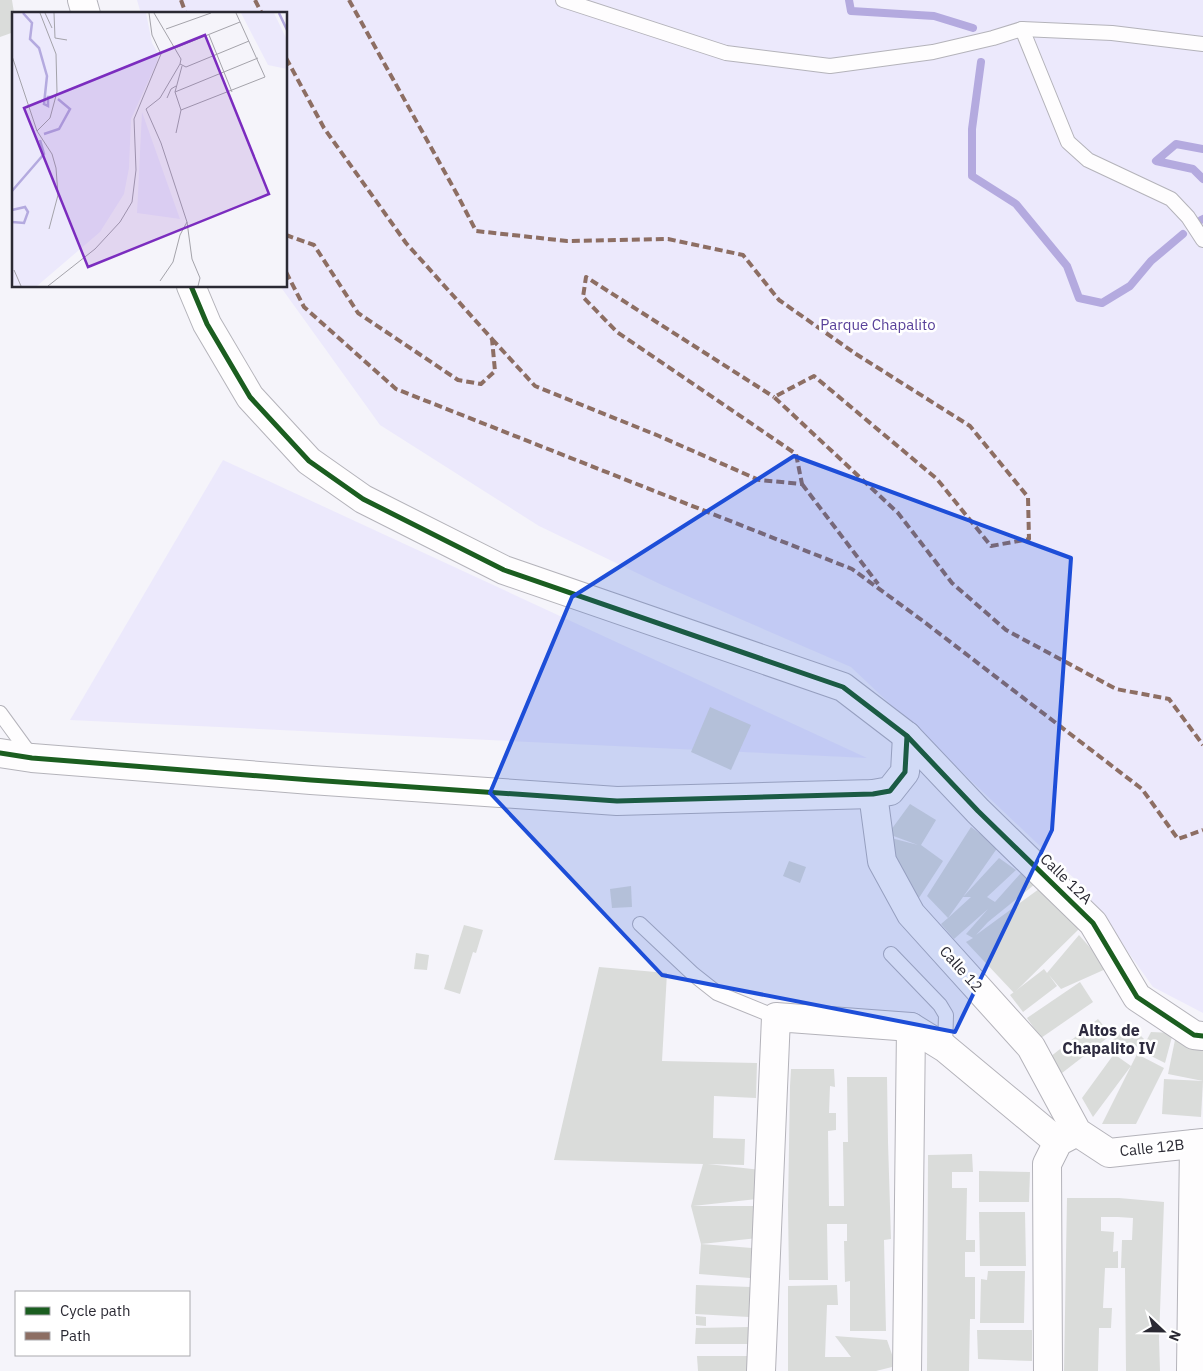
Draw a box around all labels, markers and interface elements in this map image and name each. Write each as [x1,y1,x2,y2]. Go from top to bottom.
inset map [12,12,288,288]
park label: Parque Chapalito [820,315,936,334]
street label: Calle 12A [1036,849,1097,908]
street label: Calle 12 [936,942,987,996]
district label: Altos de Chapalito IV [1062,1020,1156,1058]
street label: Calle 12B [1119,1135,1185,1160]
legend [15,1291,190,1356]
text: Cycle path [60,1301,131,1320]
north arrow [1138,1306,1188,1356]
text: Path [60,1326,91,1345]
text: N [1165,1328,1185,1344]

